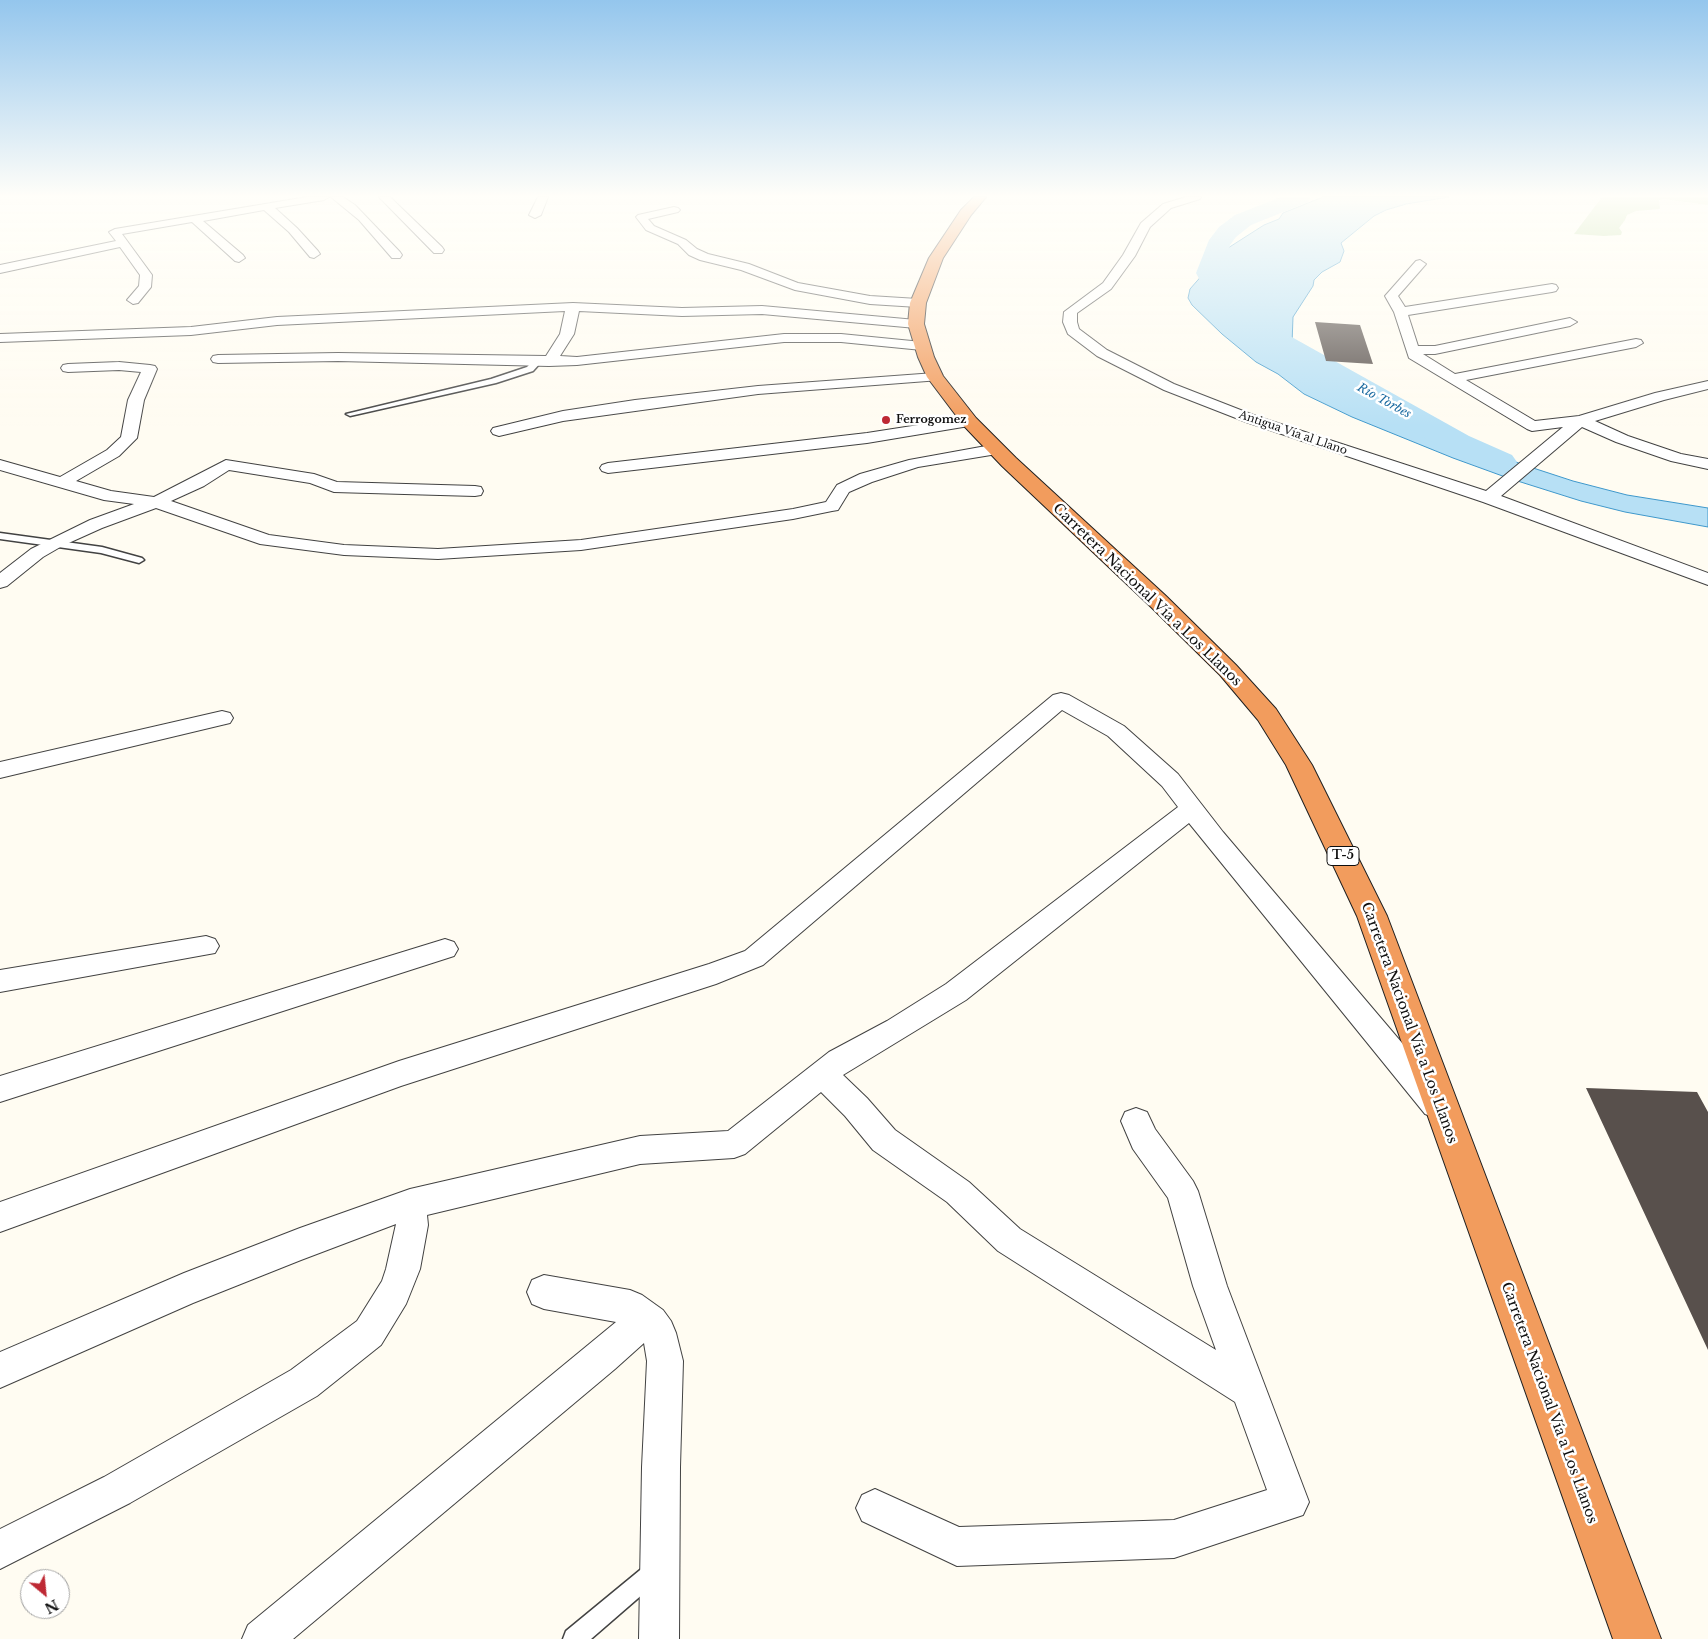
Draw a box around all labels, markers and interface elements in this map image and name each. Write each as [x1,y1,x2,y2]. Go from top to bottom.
water label: Río Torbes [1355,380,1413,422]
street label: Antigua Vía al Llano [1237,408,1349,458]
place label: Ferrogomez [896,413,967,427]
marker: Ferrogomez [880,414,892,426]
street label: Carretera Nacional Vía a Los Llanos [1049,500,1245,690]
road number: T-5 [1327,846,1359,866]
street label: Carretera Nacional Vía a Los Llanos [1357,900,1461,1146]
street label: Carretera Nacional Vía a Los Llanos [1497,1280,1601,1526]
north arrow [20,1569,70,1619]
text: N [42,1595,62,1617]

